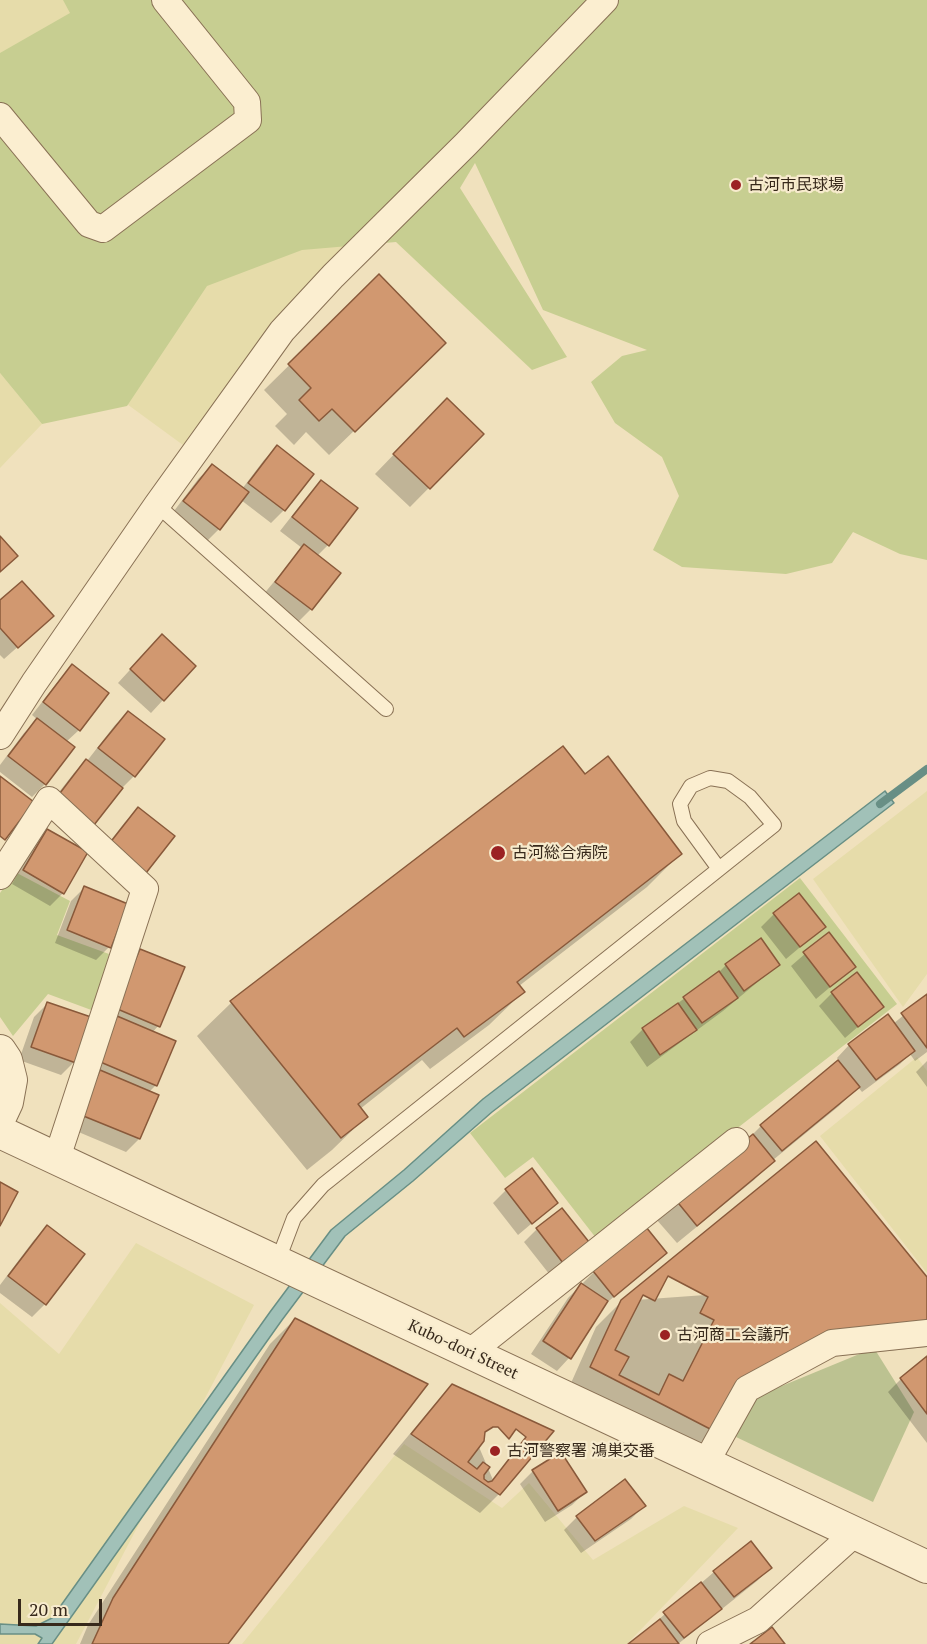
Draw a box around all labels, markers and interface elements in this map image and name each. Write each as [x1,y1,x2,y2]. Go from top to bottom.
place label: 古河市民球場 [748,175,844,195]
marker: 古河市民球場 [729,178,743,192]
place label: 古河総合病院 [512,843,608,863]
marker: 古河総合病院 [489,844,507,862]
street label: Kubo-dori Street [405,1316,521,1384]
place label: 古河商工会議所 [677,1325,789,1345]
marker: 古河商工会議所 [658,1328,672,1342]
place label: 古河警察署 鴻巣交番 [507,1441,655,1461]
marker: 古河警察署 鴻巣交番 [488,1444,502,1458]
scale bar [21,1587,105,1625]
text: 20 m [29,1597,68,1621]

